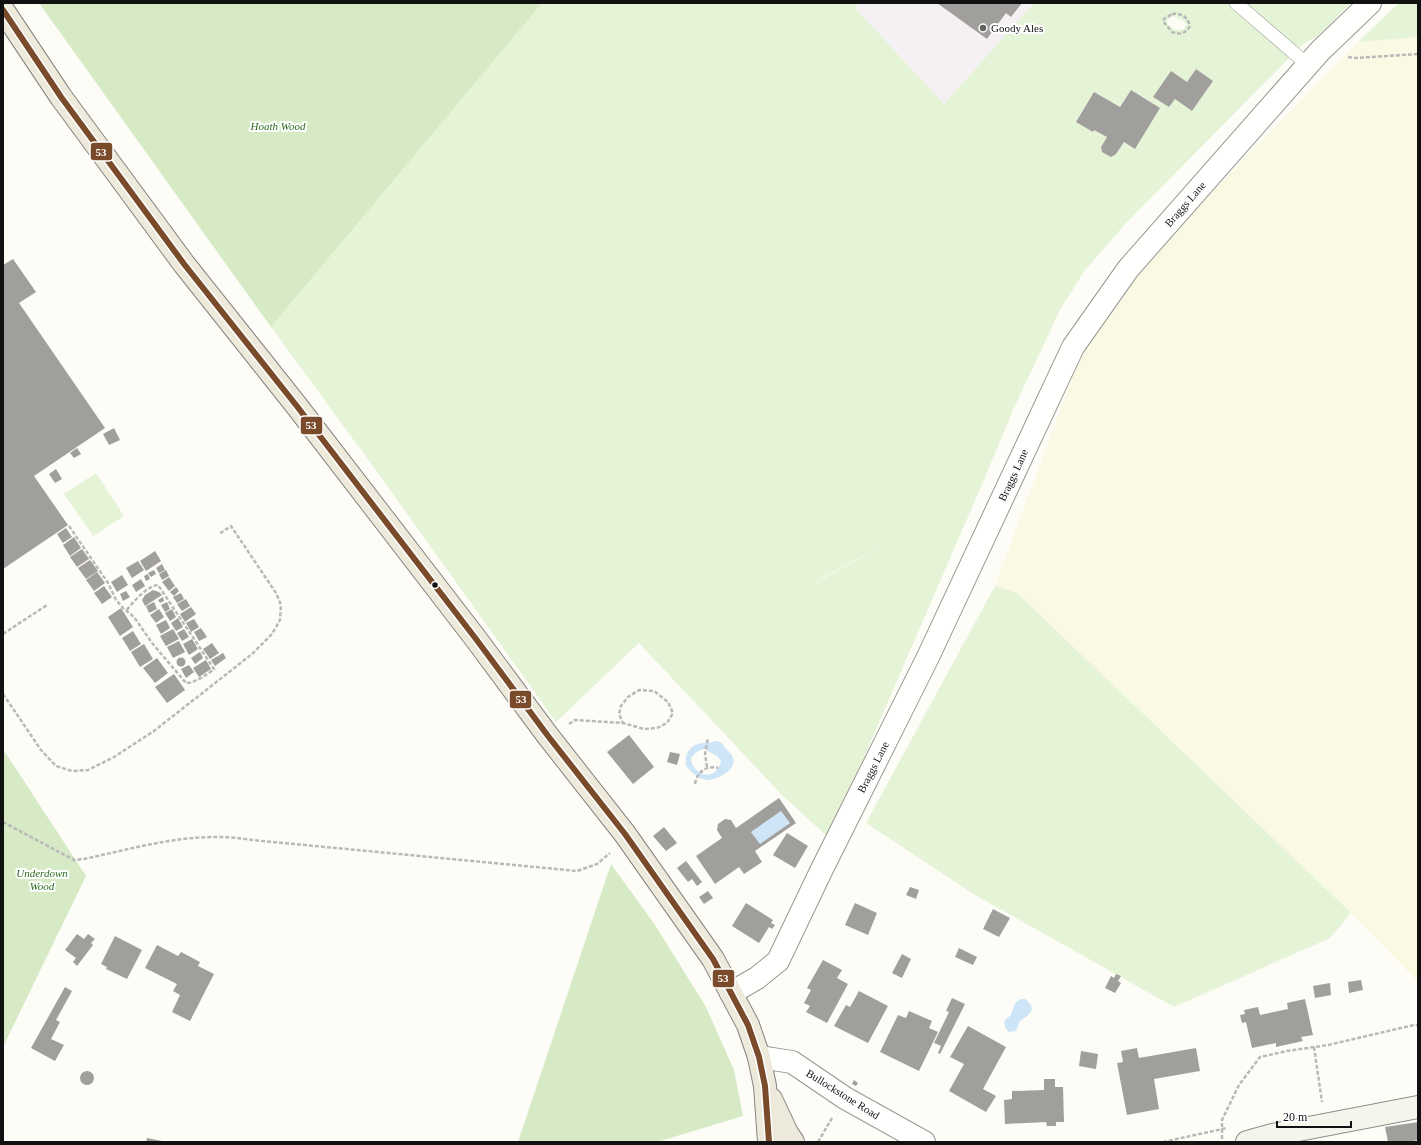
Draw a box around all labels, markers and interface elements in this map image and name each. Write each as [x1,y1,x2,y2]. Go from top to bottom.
place label: Goody Ales [991,22,1043,34]
marker: Goody Ales [978,23,988,33]
park label: Hoath Wood [250,120,306,132]
line badge: 53 [90,142,113,161]
text: 53 [96,146,107,158]
street label: Braggs Lane [1162,179,1208,229]
line badge: 53 [300,416,323,435]
text: 53 [306,419,317,431]
street label: Braggs Lane [996,447,1030,503]
unlabelled marker [430,580,440,590]
line badge: 53 [509,690,532,709]
text: 53 [516,693,527,705]
street label: Braggs Lane [855,739,891,795]
park label: Underdown Wood [16,867,68,892]
line badge: 53 [712,969,735,988]
text: 53 [718,972,729,984]
street label: Bullockstone Road [804,1067,882,1122]
scale bar [1277,1103,1351,1129]
text: 20 m [1283,1110,1308,1124]

